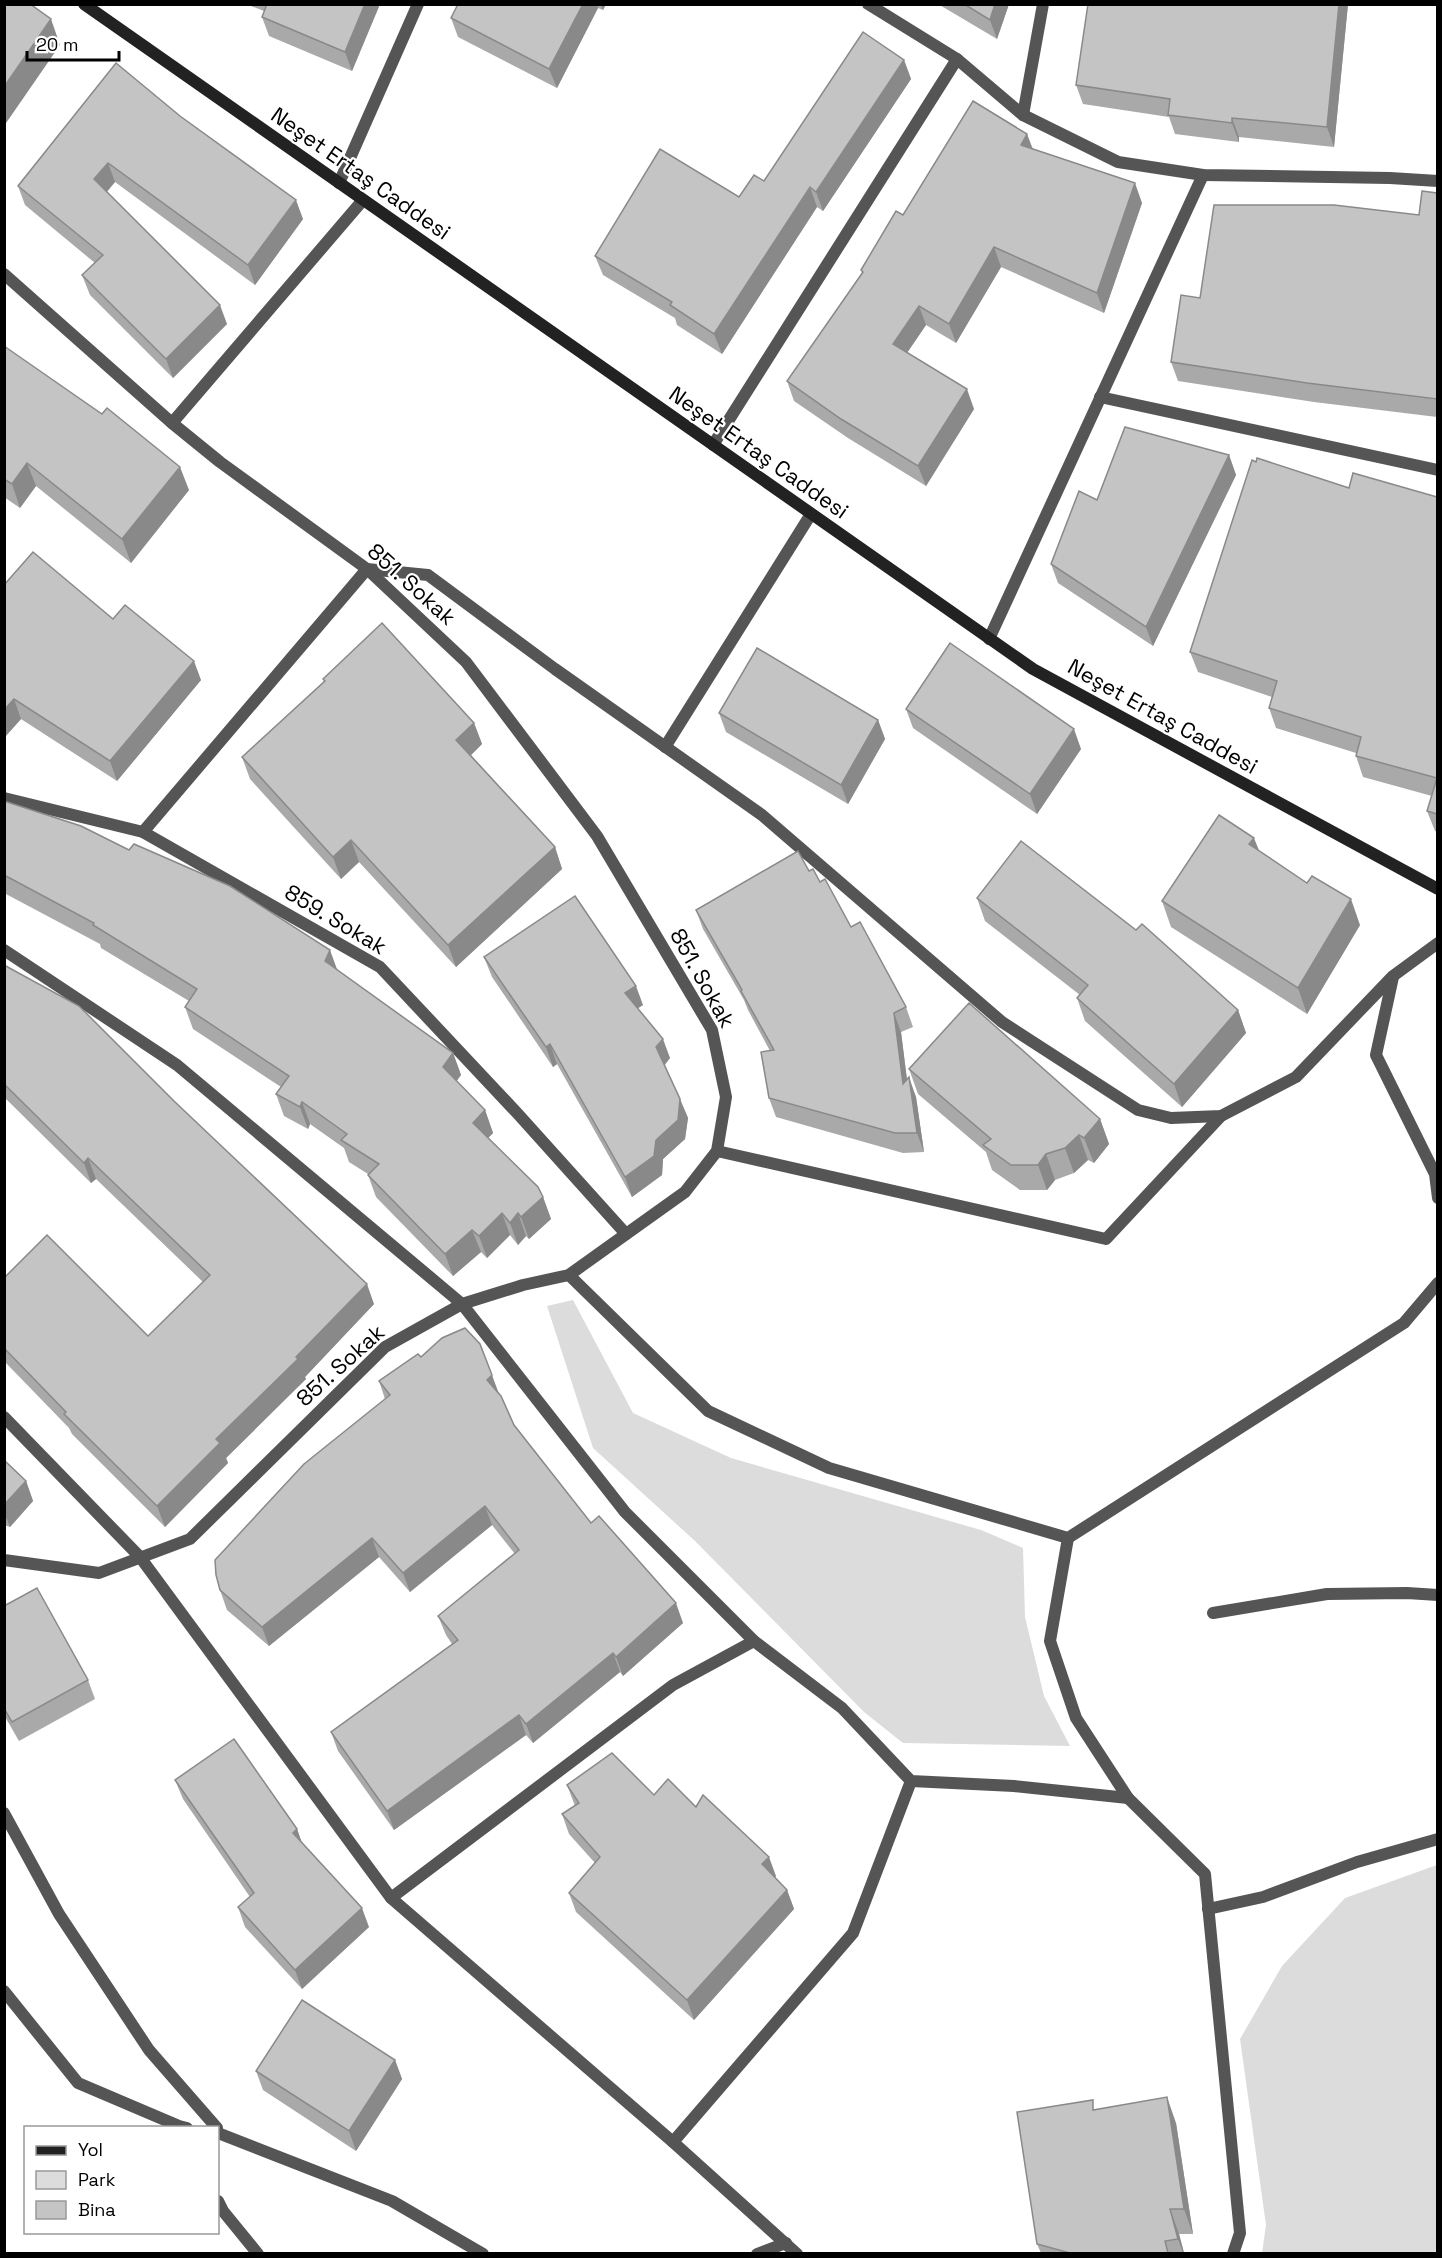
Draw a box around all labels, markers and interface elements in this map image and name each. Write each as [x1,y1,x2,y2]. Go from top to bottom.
scale bar [27,24,118,62]
text: 20 m [36,33,79,56]
street label: Neşet Ertaş Caddesi [266,100,456,246]
street label: Neşet Ertaş Caddesi [664,379,854,525]
street label: 851. Sokak [362,537,462,631]
street label: Neşet Ertaş Caddesi [1063,652,1263,780]
street label: 859. Sokak [280,878,392,960]
street label: 851. Sokak [664,923,742,1033]
street label: 851. Sokak [290,1318,390,1412]
legend [24,2126,219,2234]
text: Yol [78,2138,103,2161]
text: Park [78,2168,116,2191]
text: Bina [78,2198,116,2221]

